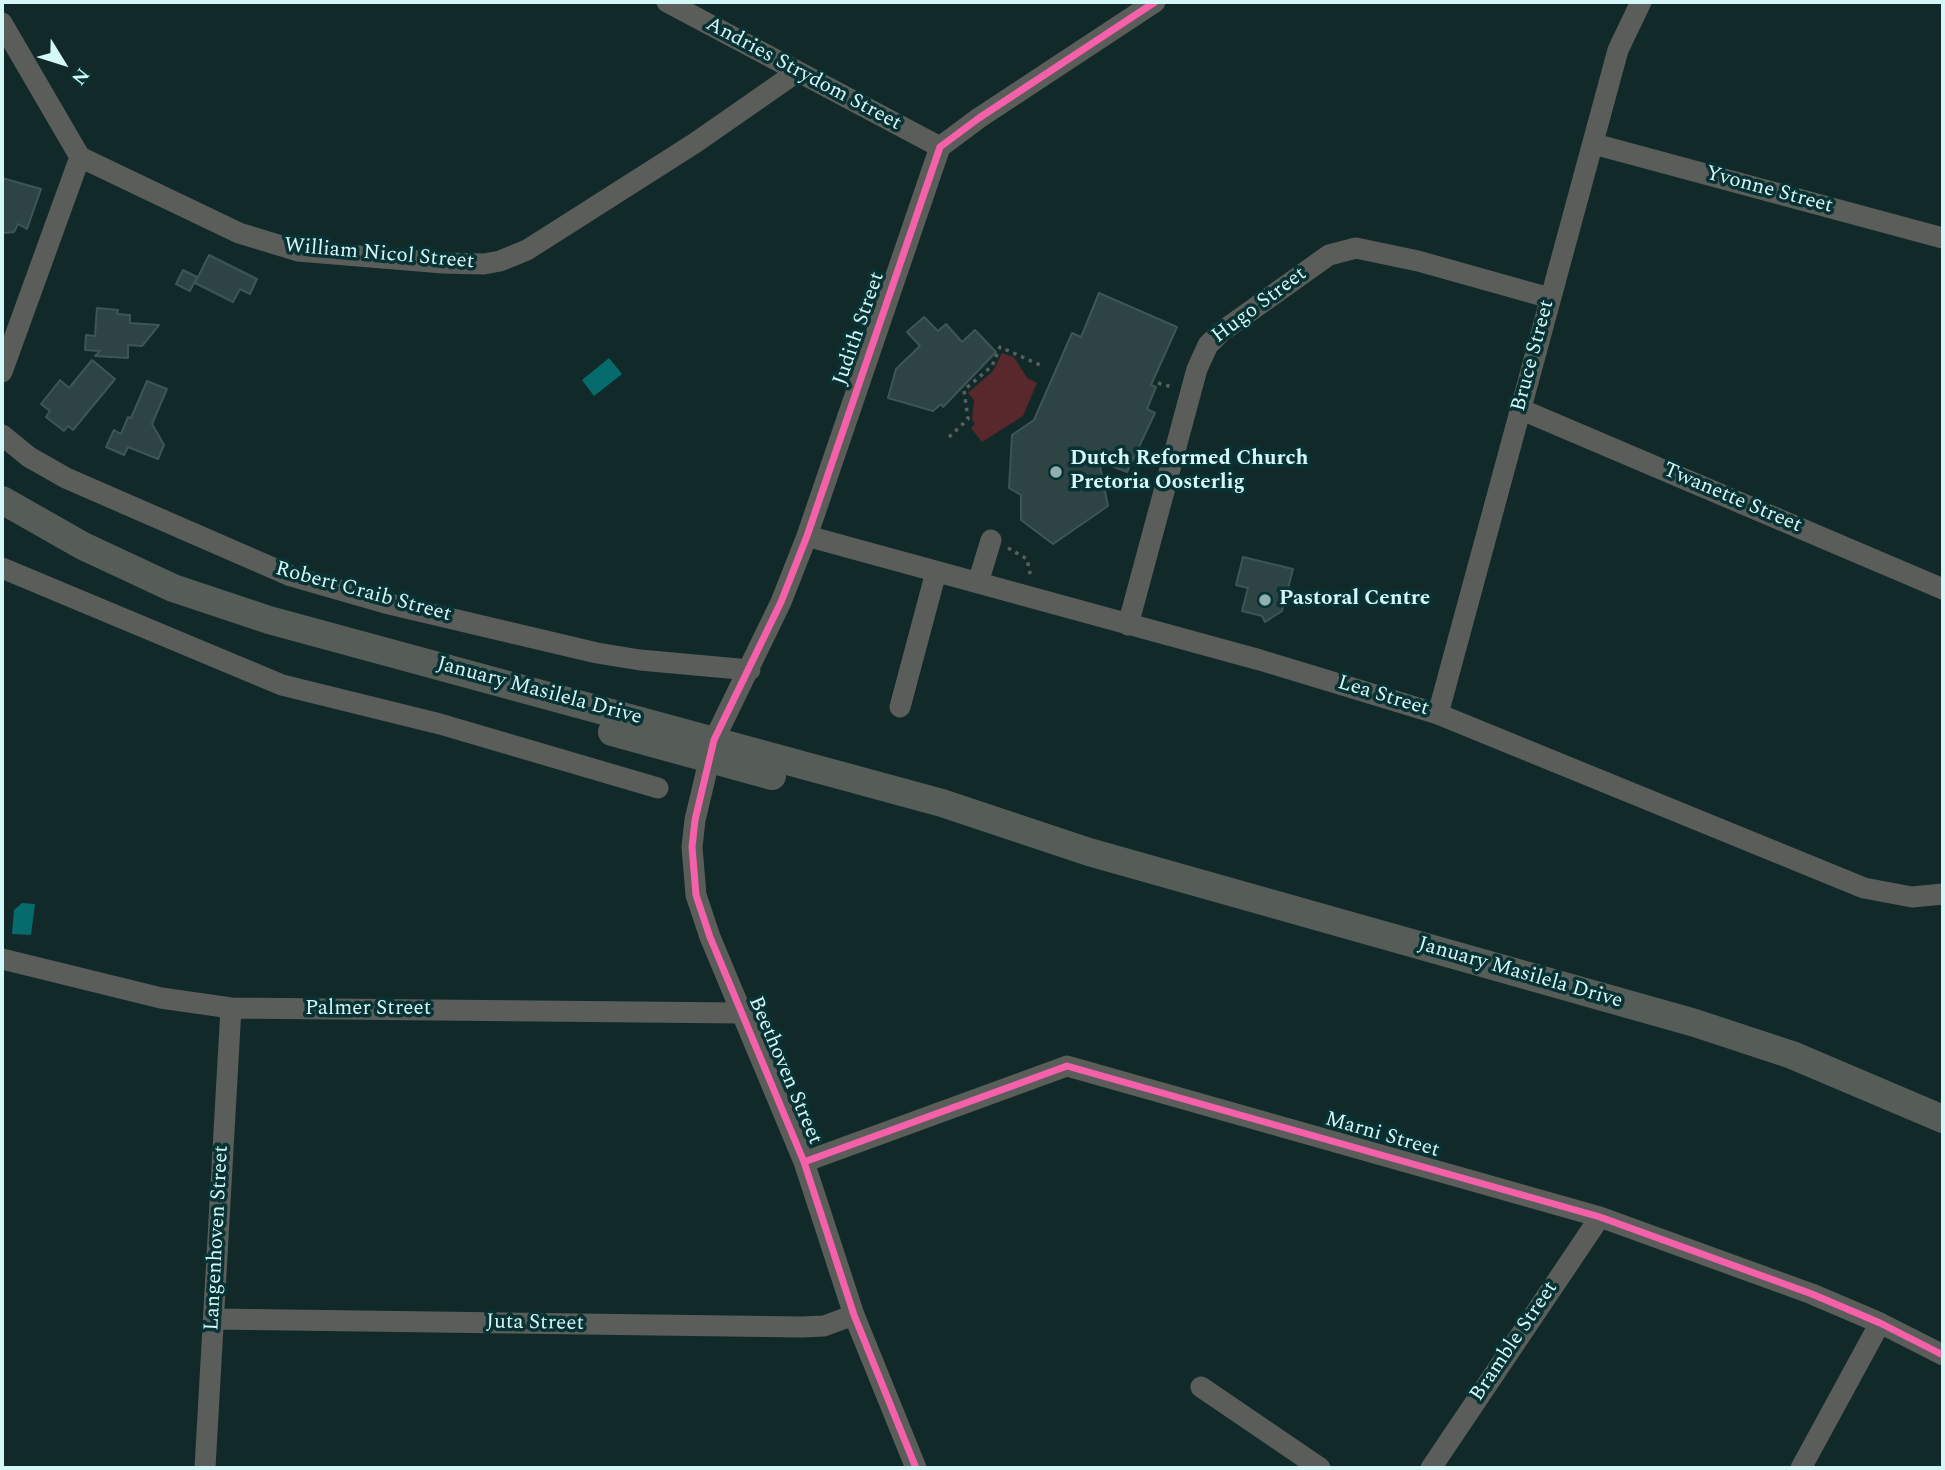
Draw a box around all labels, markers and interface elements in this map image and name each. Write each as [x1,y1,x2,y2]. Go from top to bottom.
street label: Andries Strydom Street [701,13,905,137]
north arrow [28,28,98,98]
text: N [64,61,96,91]
street label: Yvonne Street [1703,162,1835,220]
street label: William Nicol Street [283,234,475,276]
street label: Hugo Street [1208,262,1312,350]
street label: Judith Street [829,269,891,389]
street label: Bruce Street [1507,297,1561,415]
place label: Dutch Reformed Church Pretoria Oosterlig [1070,447,1308,497]
street label: Twanette Street [1659,458,1805,540]
marker: Dutch Reformed Church Pretoria Oosterlig [1048,464,1064,480]
street label: Robert Craib Street [272,557,454,629]
place label: Pastoral Centre [1279,587,1430,613]
marker: Pastoral Centre [1257,592,1273,608]
street label: January Masilela Drive [434,652,644,732]
street label: Lea Street [1334,671,1432,723]
street label: January Masilela Drive [1415,933,1625,1015]
street label: Beethoven Street [742,993,826,1149]
street label: Palmer Street [305,997,431,1023]
street label: Marni Street [1322,1108,1442,1164]
street label: Langenhoven Street [201,1145,235,1331]
street label: Bramble Street [1466,1277,1564,1407]
street label: Juta Street [486,1311,584,1337]

